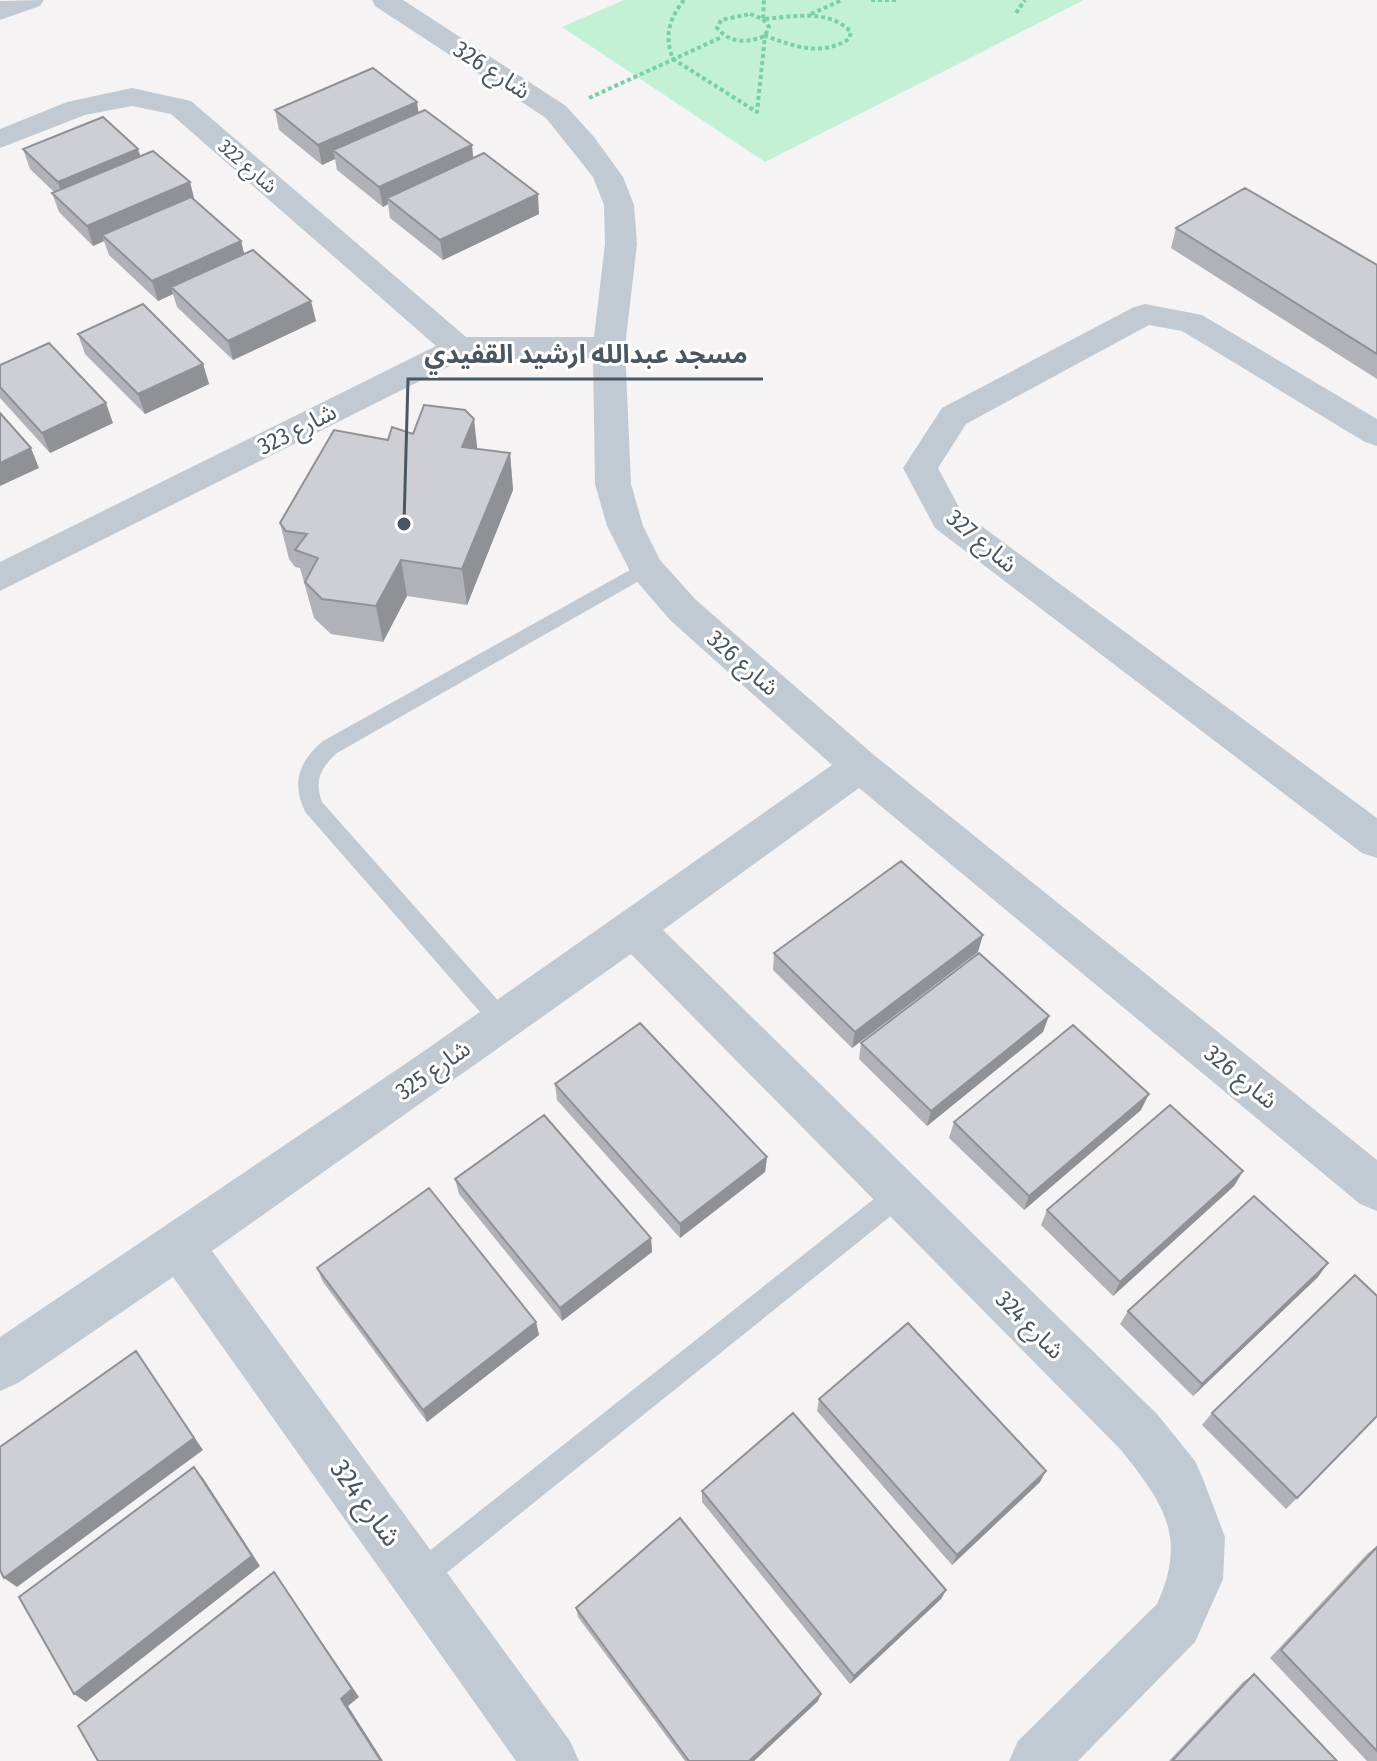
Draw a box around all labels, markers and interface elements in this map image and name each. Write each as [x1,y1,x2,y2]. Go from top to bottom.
street label: شارع 326 [447,35,535,108]
street label: شارع 322 [212,134,282,200]
callout: مسجد عبدالله ارشيد القفيدي [408,329,763,379]
text: مسجد عبدالله ارشيد القفيدي [424,339,748,375]
street label: شارع 323 [253,397,342,463]
street label: شارع 327 [939,504,1023,581]
street label: شارع 326 [700,624,784,704]
street label: شارع 325 [390,1034,477,1108]
street label: شارع 326 [1197,1039,1283,1117]
street label: شارع 324 [988,1285,1070,1367]
street label: شارع 324 [320,1453,408,1555]

